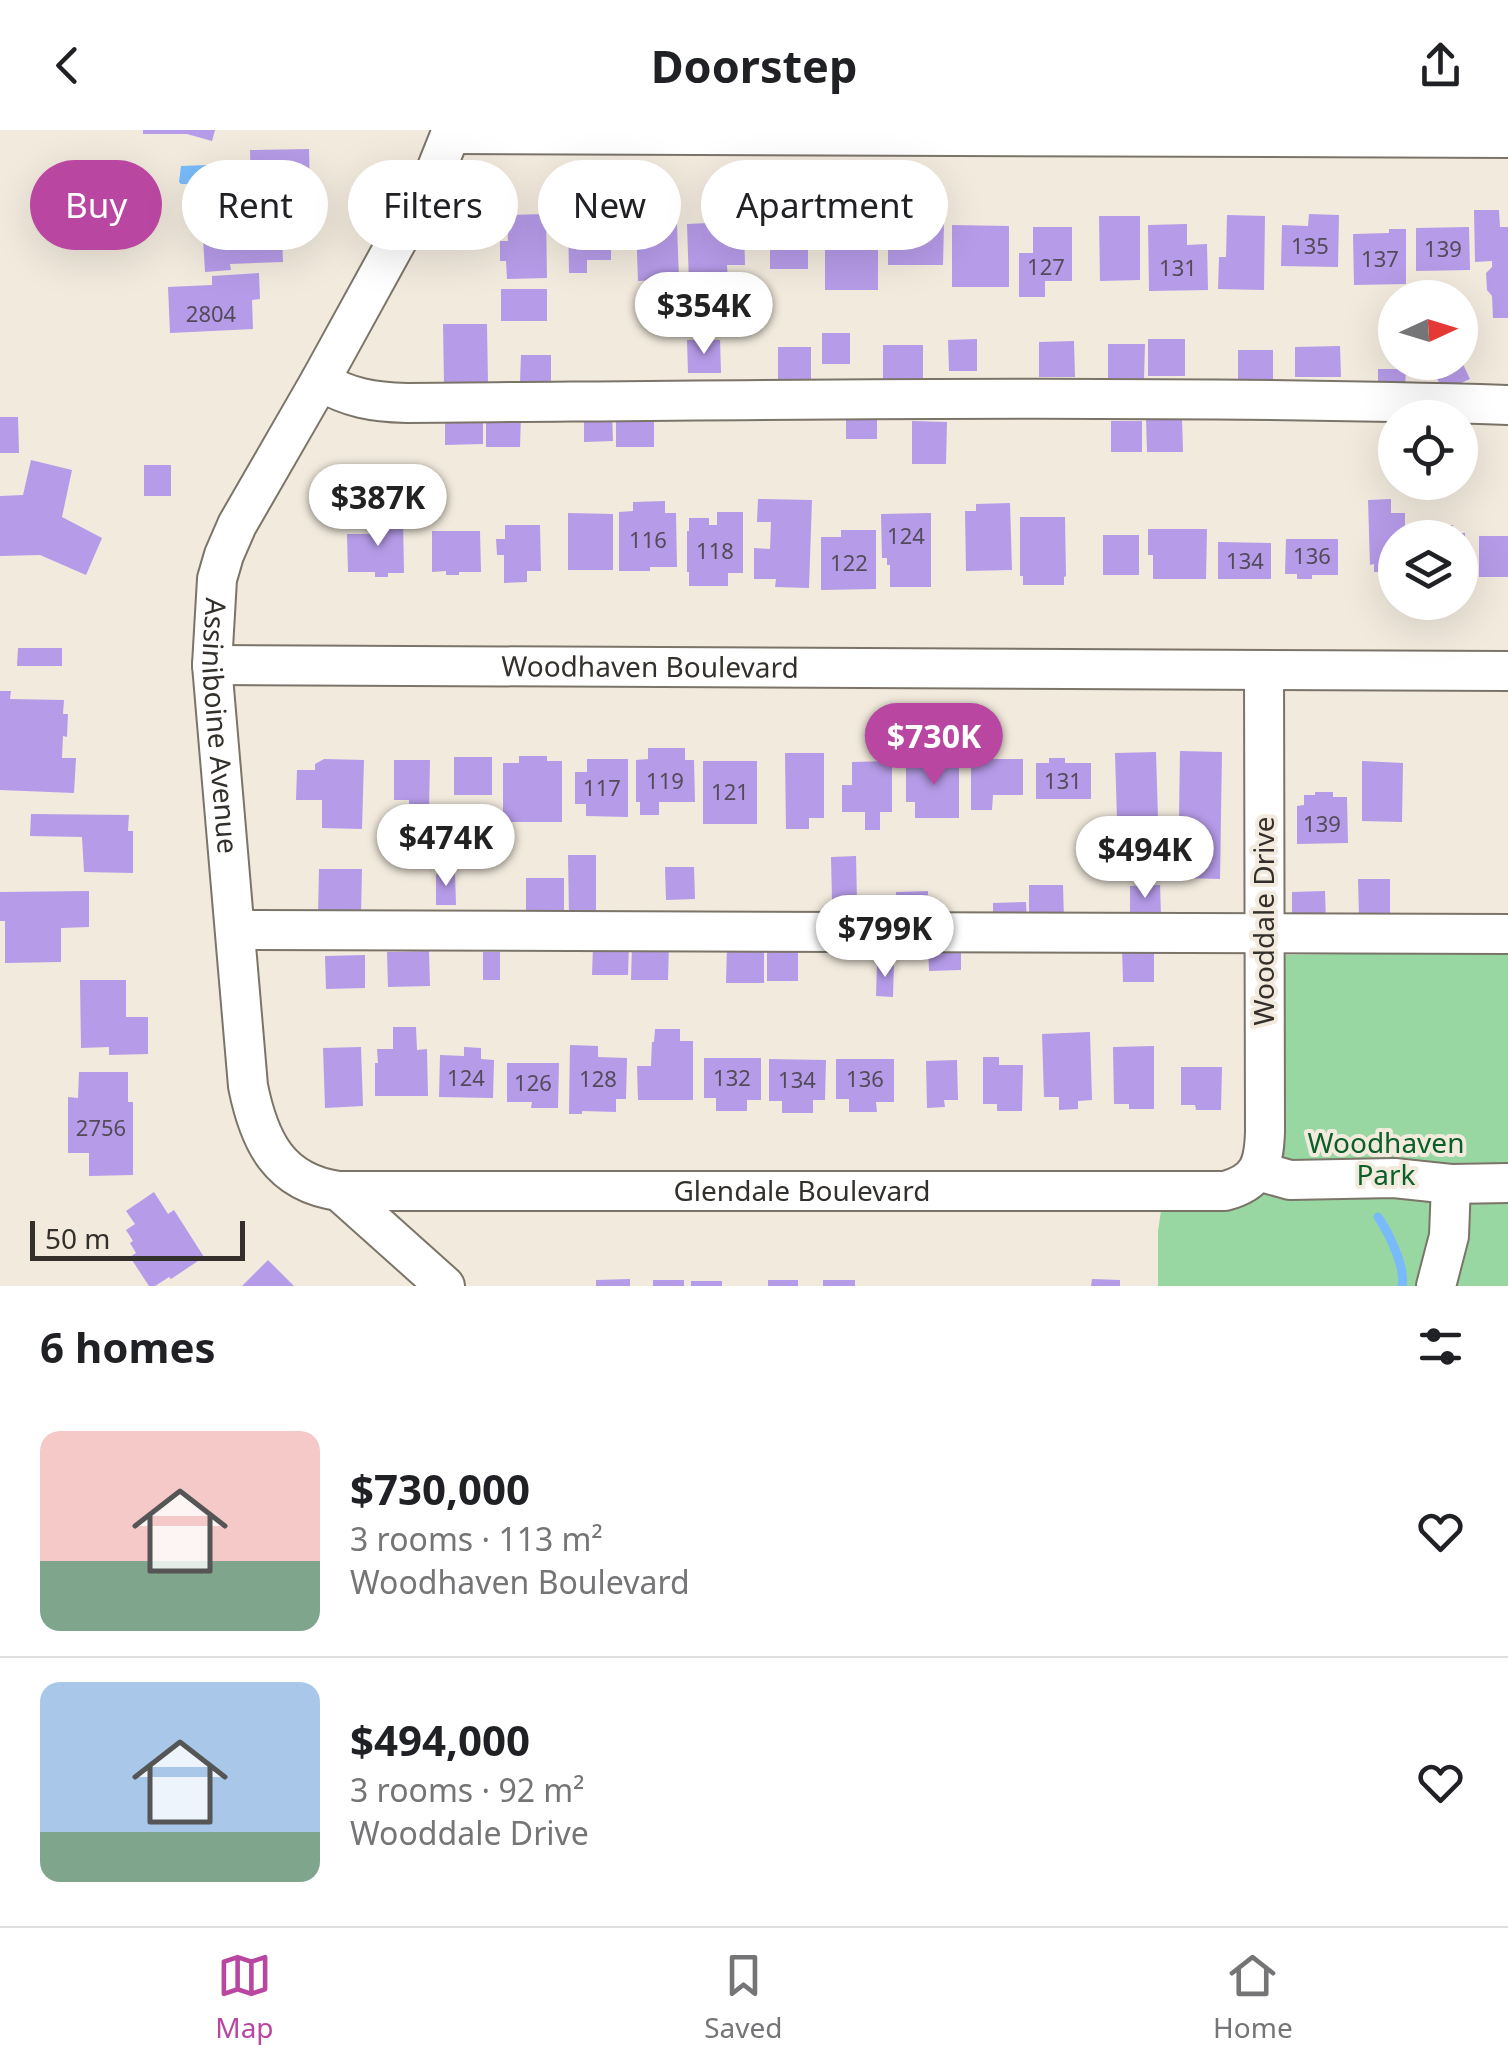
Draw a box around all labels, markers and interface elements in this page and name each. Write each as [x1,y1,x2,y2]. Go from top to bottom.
text: Doorstep [651,35,857,96]
icon: back [40,38,95,93]
icon: share [1413,38,1468,93]
chip: Buy [30,160,162,250]
chip: Rent [182,160,328,250]
chip: Filters [348,160,518,250]
chip: New [538,160,681,250]
chip: Apartment [701,160,948,250]
house number: 135 [1291,230,1329,260]
house number: 139 [1424,233,1462,263]
house number: 137 [1361,243,1399,273]
house number: 127 [1027,251,1065,281]
house number: 131 [1159,252,1197,282]
pin: $354K [634,272,774,357]
north arrow [1378,280,1478,380]
map controls [1378,280,1478,620]
text: $354K [657,283,751,326]
house number: 2804 [186,298,237,328]
button: locate [1378,400,1478,500]
pin: $387K [308,464,448,549]
text: $387K [331,475,425,518]
house number: 124 [887,520,925,550]
button: layers [1378,520,1478,620]
house number: 116 [629,524,667,554]
house number: 118 [696,535,734,565]
house number: 136 [1293,540,1331,570]
house number: 134 [1226,545,1264,575]
house number: 122 [830,547,868,577]
street label: Assiniboine Avenue [194,597,248,855]
street label: Woodhaven Boulevard [501,646,799,686]
pin: $730K [864,703,1004,788]
text: $730K [887,714,981,757]
house number: 119 [646,765,684,795]
house number: 131 [1044,765,1082,795]
house number: 117 [583,772,621,802]
house number: 121 [711,776,749,806]
pin: $474K [376,804,516,889]
house number: 139 [1303,808,1341,838]
text: $474K [399,815,493,858]
pin: $494K [1075,816,1215,901]
street label: Wooddale Drive [1244,816,1282,1026]
text: $494K [1098,827,1192,870]
pin: $799K [815,895,955,980]
text: $799K [838,906,932,949]
house number: 124 [447,1062,485,1092]
house number: 132 [713,1062,751,1092]
house number: 128 [579,1063,617,1093]
house number: 136 [846,1063,884,1093]
house number: 134 [778,1064,816,1094]
house number: 126 [514,1067,552,1097]
house number: 2756 [76,1112,126,1142]
park label: Woodhaven Park [1308,1123,1464,1193]
street label: Glendale Boulevard [673,1171,931,1209]
scale bar [30,1216,245,1260]
text: 50 m [45,1219,111,1257]
text: 6 homes [40,1318,216,1375]
icon: filters [1413,1319,1468,1374]
text: $730,000 [350,1460,530,1517]
icon: home [120,1471,240,1591]
icon: heart [1413,1504,1468,1559]
text: 3 rooms · 113 m² [350,1517,603,1560]
text: Woodhaven Boulevard [350,1560,690,1603]
text: $494,000 [350,1711,530,1768]
icon: home [120,1722,240,1842]
icon: heart [1413,1755,1468,1810]
text: 3 rooms · 92 m² [350,1768,584,1811]
text: Wooddale Drive [350,1811,589,1854]
tab: Map [215,1948,274,2046]
tab: Saved [704,1948,782,2046]
tab: Home [1213,1948,1293,2046]

